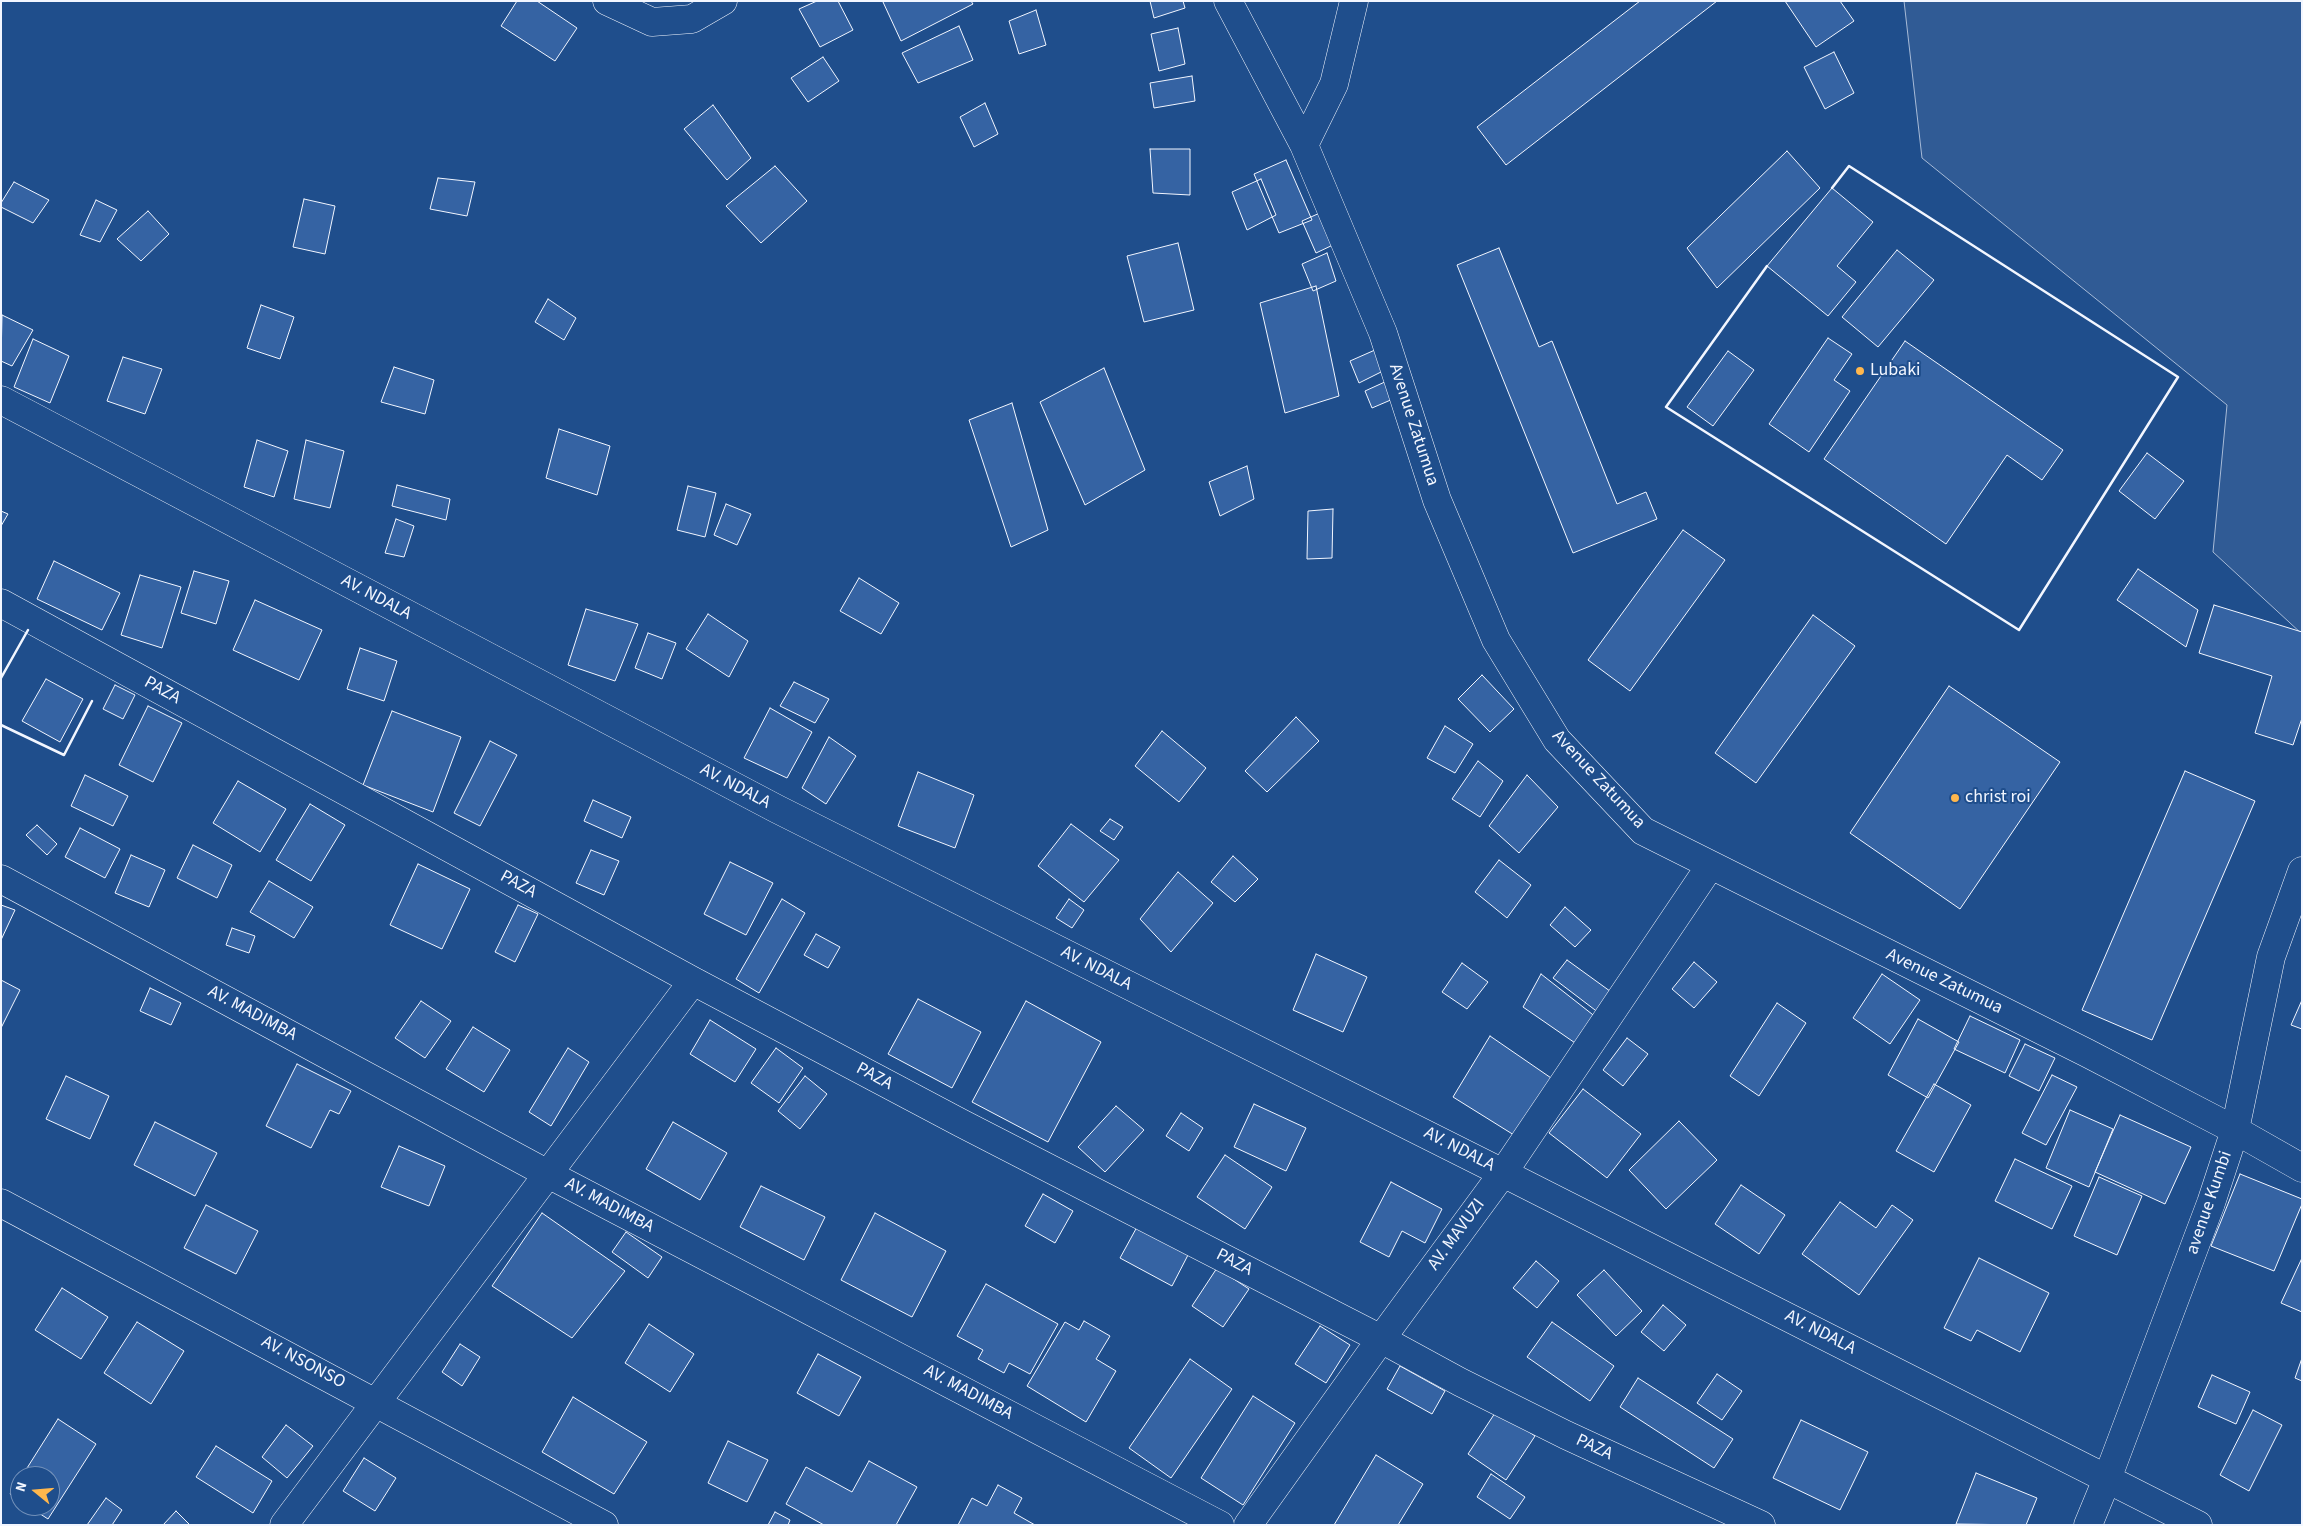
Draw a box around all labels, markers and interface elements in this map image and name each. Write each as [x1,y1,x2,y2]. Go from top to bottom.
place label: Lubaki [1870,360,1920,382]
street label: Avenue Zatumua [1383,361,1443,489]
marker: Lubaki [1854,365,1866,377]
street label: AV. NDALA [337,570,415,626]
street label: PAZA [140,672,184,710]
street label: Avenue Zatumua [1547,726,1649,834]
street label: AV. NDALA [696,759,774,815]
place label: christ roi [1965,787,2031,809]
marker: christ roi [1949,792,1961,804]
street label: PAZA [496,866,540,904]
street label: AV. NDALA [1057,942,1135,996]
street label: Avenue Zatumua [1882,944,2006,1020]
street label: AV. MADIMBA [204,982,300,1046]
street label: PAZA [852,1058,896,1096]
street label: AV. NDALA [1420,1123,1498,1177]
street label: avenue Kumbi [2182,1149,2238,1257]
street label: AV. MADIMBA [561,1174,657,1238]
street label: AV. MAVUZI [1424,1195,1490,1275]
street label: PAZA [1212,1245,1256,1281]
street label: AV. NDALA [1781,1306,1859,1360]
street label: AV. NSONSO [257,1332,349,1394]
street label: AV. MADIMBA [920,1361,1016,1425]
street label: PAZA [1572,1430,1616,1466]
north arrow [10,1466,60,1516]
text: N [11,1480,33,1494]

